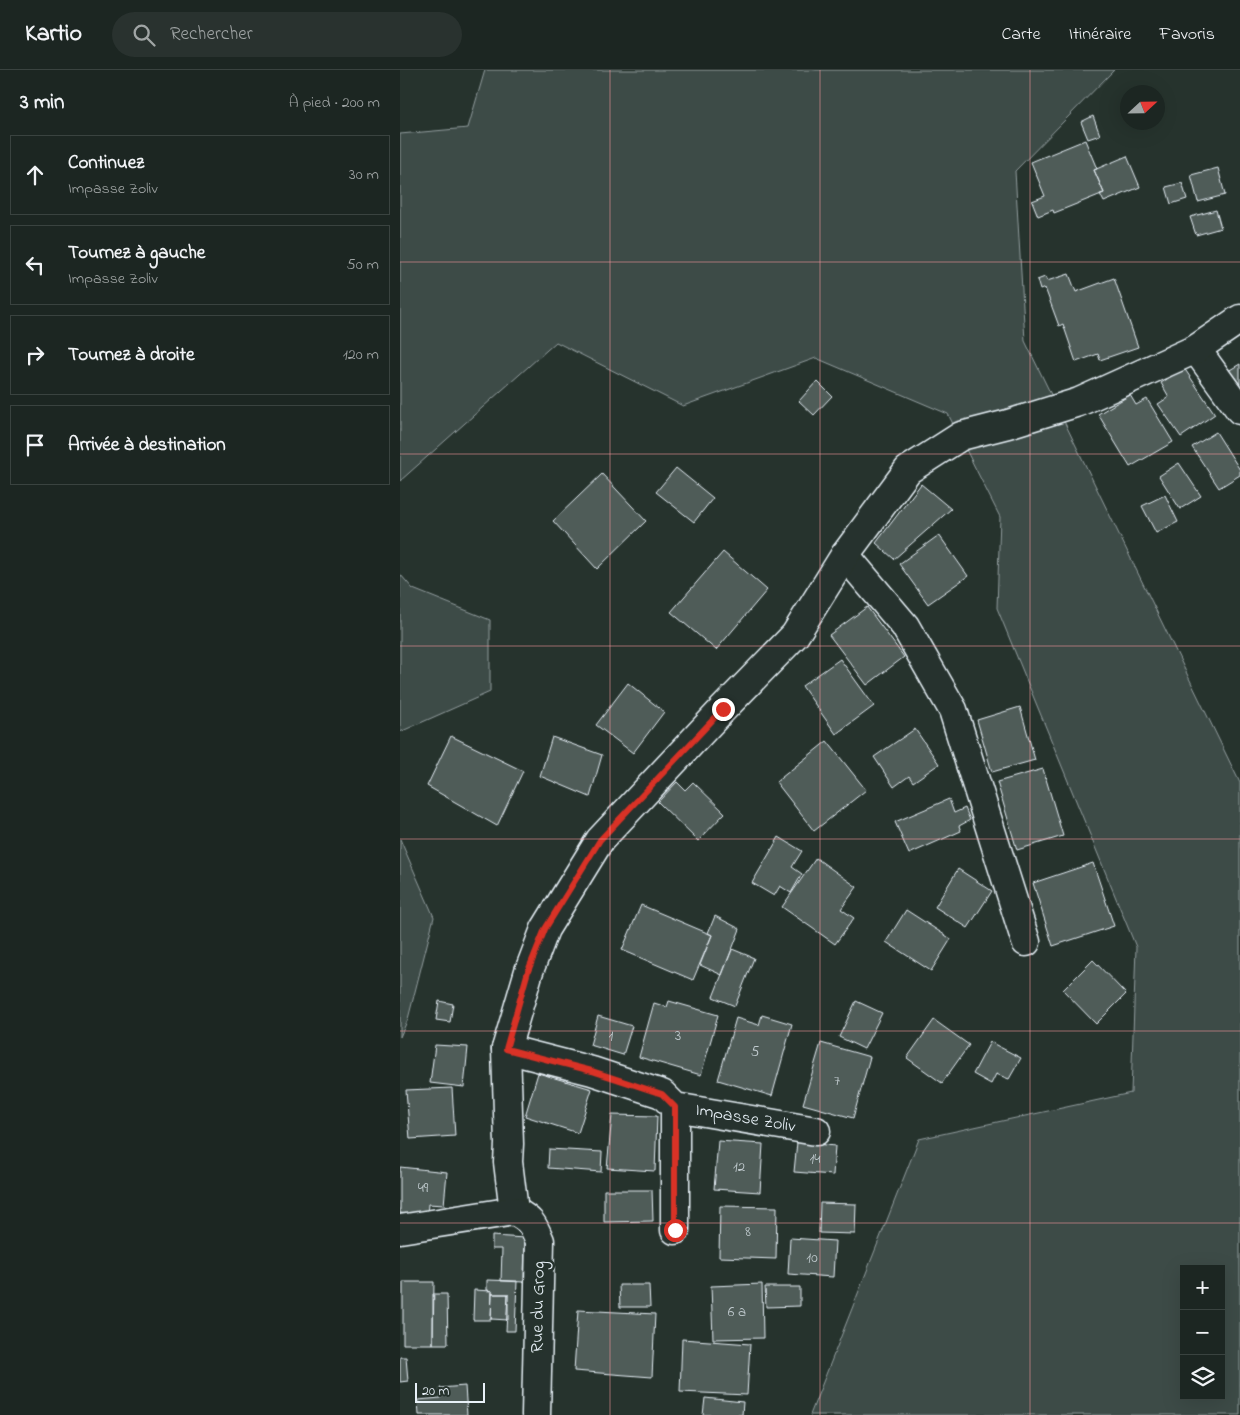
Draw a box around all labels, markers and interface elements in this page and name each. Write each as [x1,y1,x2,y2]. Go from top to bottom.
search box [112,12,462,57]
text: Kartio [25,17,82,52]
icon: search [130,21,158,49]
text: Rechercher [170,21,253,48]
text: Carte [1001,22,1041,48]
text: Itinéraire [1069,22,1131,48]
text: Favoris [1159,22,1215,48]
north arrow [1120,85,1165,130]
text: 3 min [20,88,64,118]
text: À pied · 200 m [289,91,380,115]
text: Continuez [68,150,144,177]
icon: ahead [21,161,49,189]
text: 30 m [349,163,379,187]
text: Impasse Zoliv [68,177,158,201]
text: Tournez à gauche [68,240,205,267]
icon: left [21,251,49,279]
text: 50 m [347,253,379,277]
text: Impasse Zoliv [68,267,158,291]
icon: right [21,341,49,369]
text: Tournez à droite [68,342,194,369]
text: 120 m [343,343,379,367]
icon: arrive [21,431,49,459]
text: Arrivée à destination [68,432,226,459]
route end [712,698,735,721]
house number: 1 [609,1025,614,1047]
house number: 3 [675,1025,681,1047]
house number: 5 [751,1041,760,1063]
house number: 7 [834,1070,840,1092]
street label: Impasse Zoliv [693,1098,797,1140]
house number: 14 [810,1148,820,1170]
house number: 12 [733,1156,746,1178]
house number: 49 [418,1177,429,1199]
route start [664,1219,687,1242]
house number: 8 [745,1221,751,1243]
house number: 10 [806,1247,818,1269]
street label: Rue du Grog [525,1261,554,1353]
map controls [1180,1265,1225,1400]
button: + [1180,1265,1225,1310]
house number: 6 a [728,1301,746,1323]
button: − [1180,1310,1225,1355]
button: layers [1180,1355,1225,1400]
scale bar [415,1380,485,1403]
text: 20 m [422,1381,449,1402]

